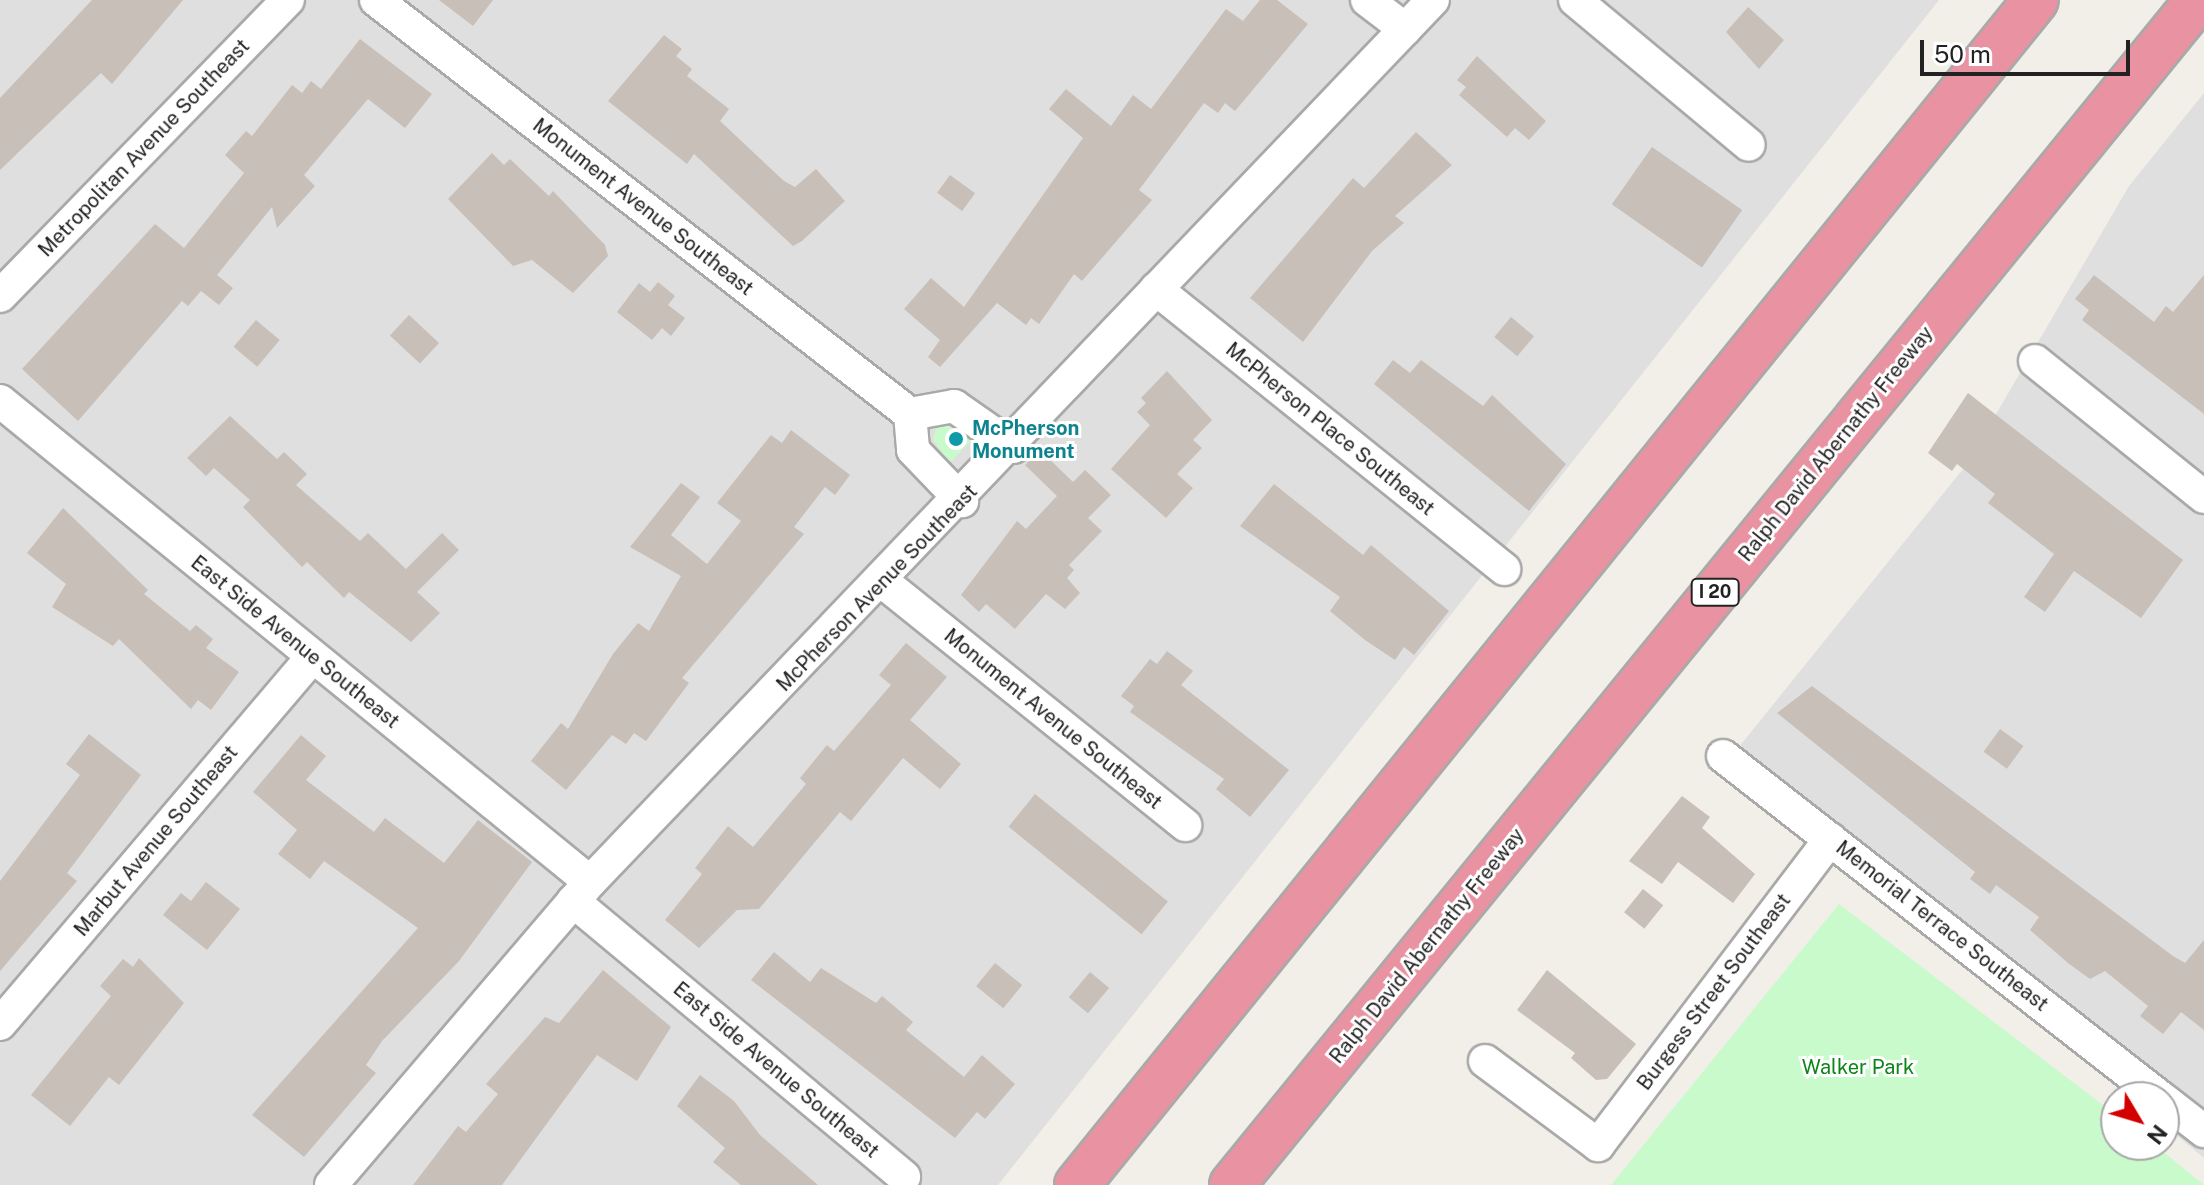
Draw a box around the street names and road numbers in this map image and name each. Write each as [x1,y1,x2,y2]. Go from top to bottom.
street label: Metropolitan Avenue Southeast [33,34,255,262]
street label: Monument Avenue Southeast [528,113,758,301]
street label: Ralph David Abernathy Freeway [1734,321,1938,567]
street label: McPherson Place Southeast [1221,337,1439,521]
street label: McPherson Avenue Southeast [772,480,982,696]
street label: East Side Avenue Southeast [186,550,404,734]
road number: I 20 [1689,578,1741,606]
street label: Monument Avenue Southeast [939,624,1167,814]
street label: Marbut Avenue Southeast [69,741,243,941]
street label: Ralph David Abernathy Freeway [1325,823,1529,1069]
street label: Memorial Terrace Southeast [1831,836,2053,1016]
street label: Burgess Street Southeast [1632,889,1796,1095]
street label: East Side Avenue Southeast [668,977,884,1163]

